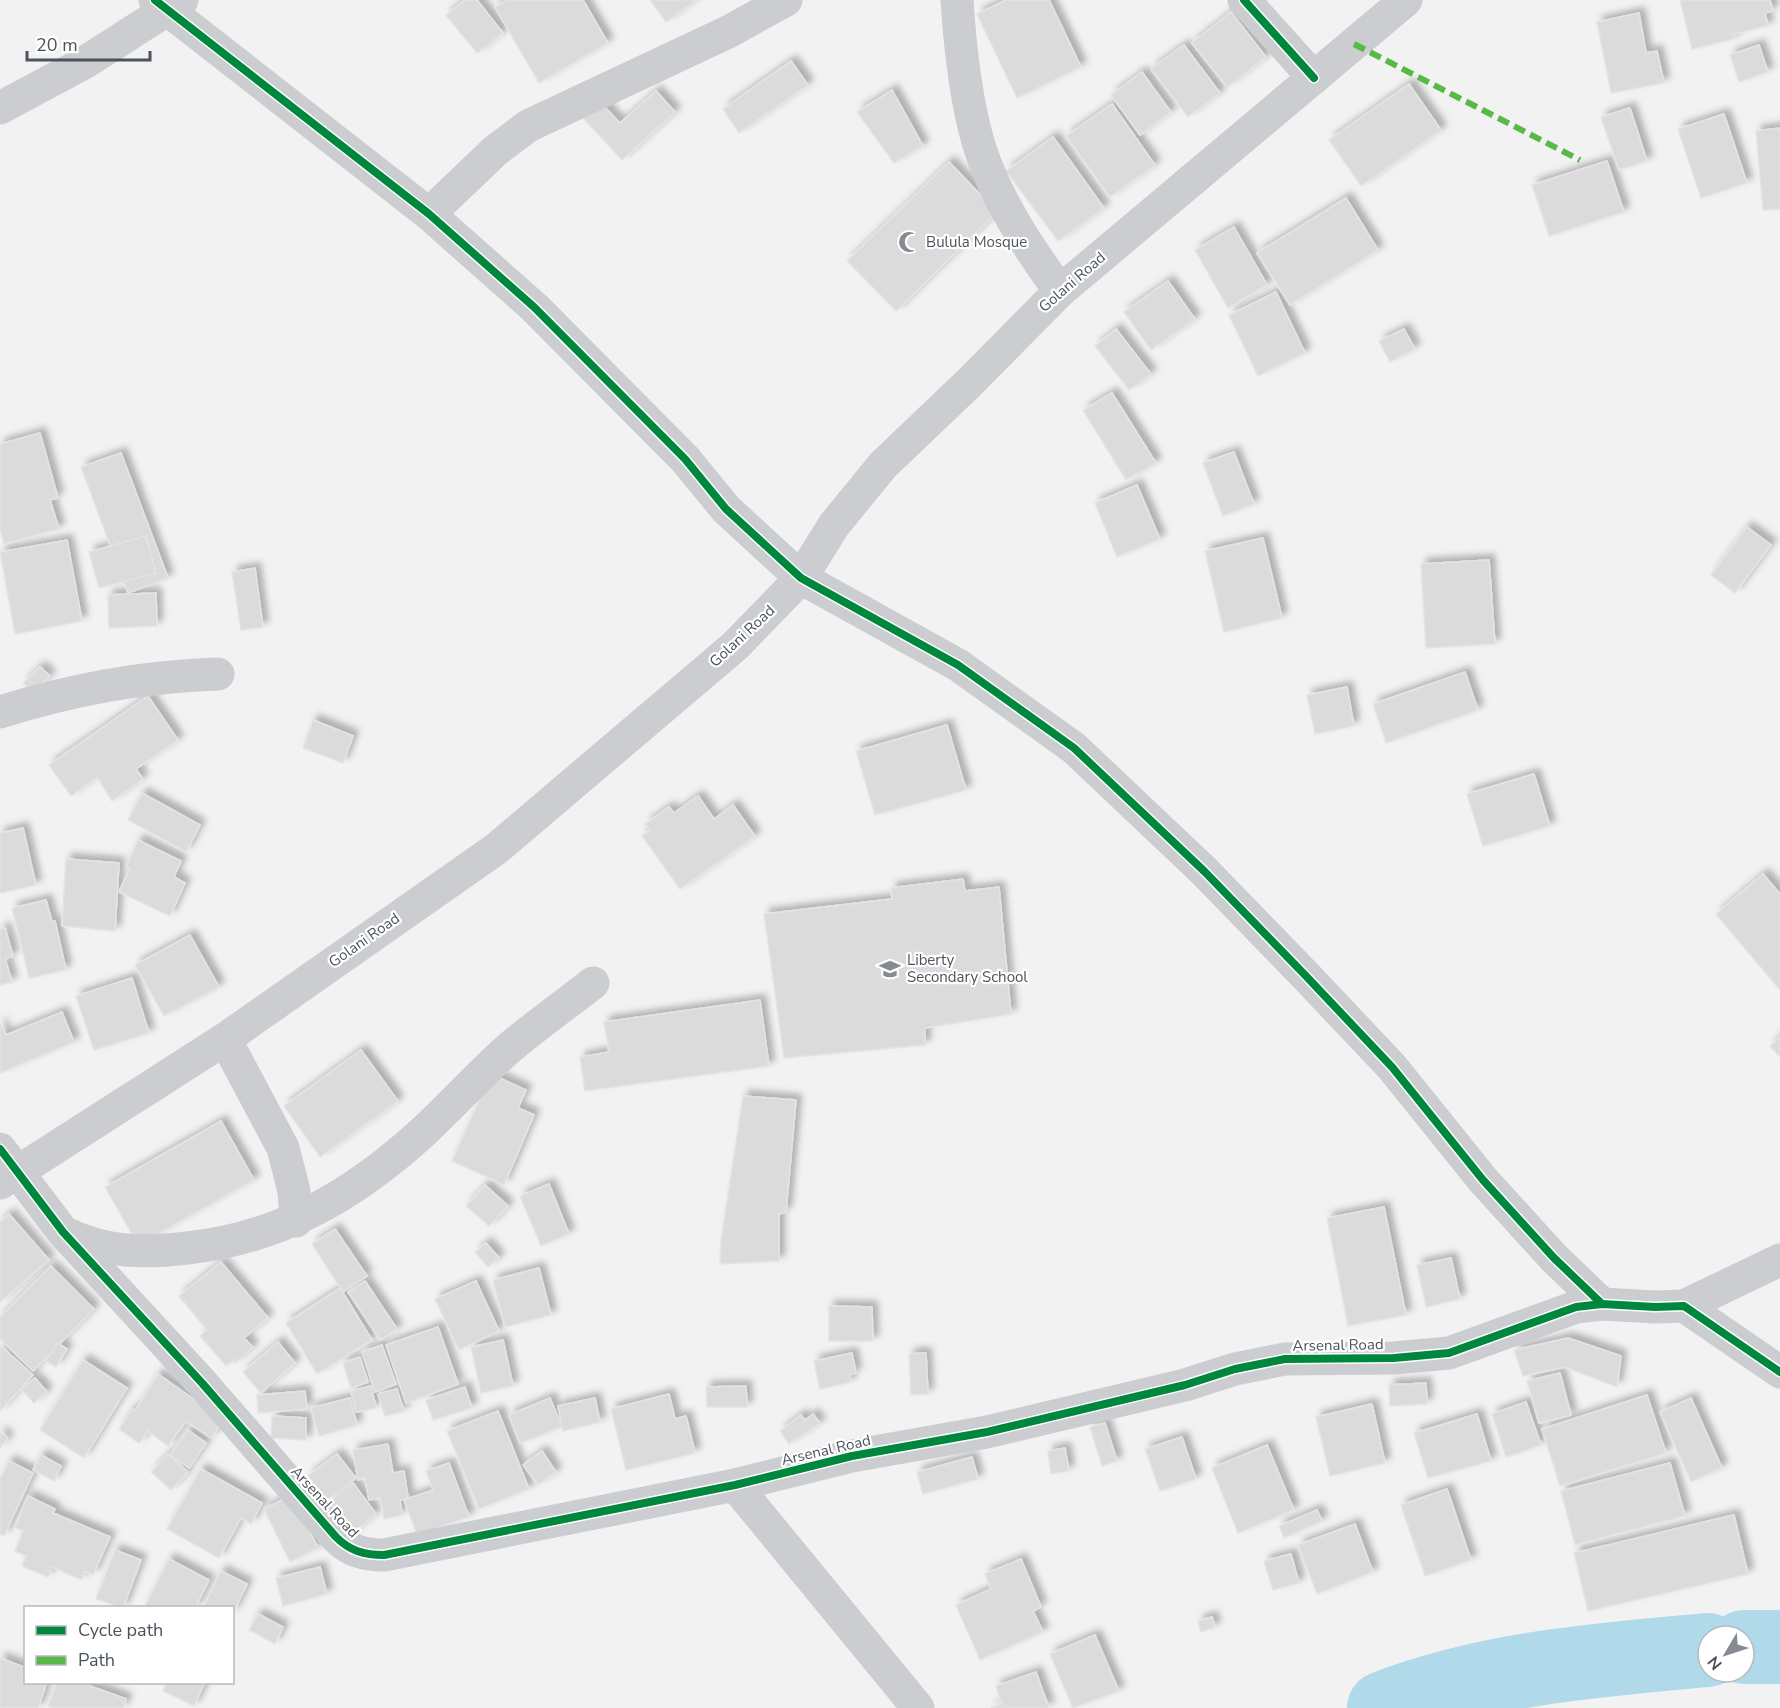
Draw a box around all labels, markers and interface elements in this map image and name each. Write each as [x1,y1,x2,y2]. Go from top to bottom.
scale bar [27,24,150,62]
text: 20 m [36,33,78,57]
mosque icon: Bulula Mosque [897,230,921,254]
place label: Bulula Mosque [926,232,1027,252]
street label: Golani Road [1034,247,1110,317]
street label: Golani Road [705,601,779,671]
street label: Golani Road [325,908,403,972]
place label: Liberty Secondary School [907,950,1028,987]
school or university icon: Liberty Secondary School [878,957,902,981]
street label: Arsenal Road [1292,1334,1384,1356]
street label: Arsenal Road [779,1430,873,1470]
street label: Arsenal Road [287,1462,363,1542]
legend [24,1606,234,1684]
text: Cycle path [78,1618,163,1642]
north arrow [1696,1624,1756,1684]
text: Path [78,1648,115,1672]
text: N [1703,1651,1727,1674]

